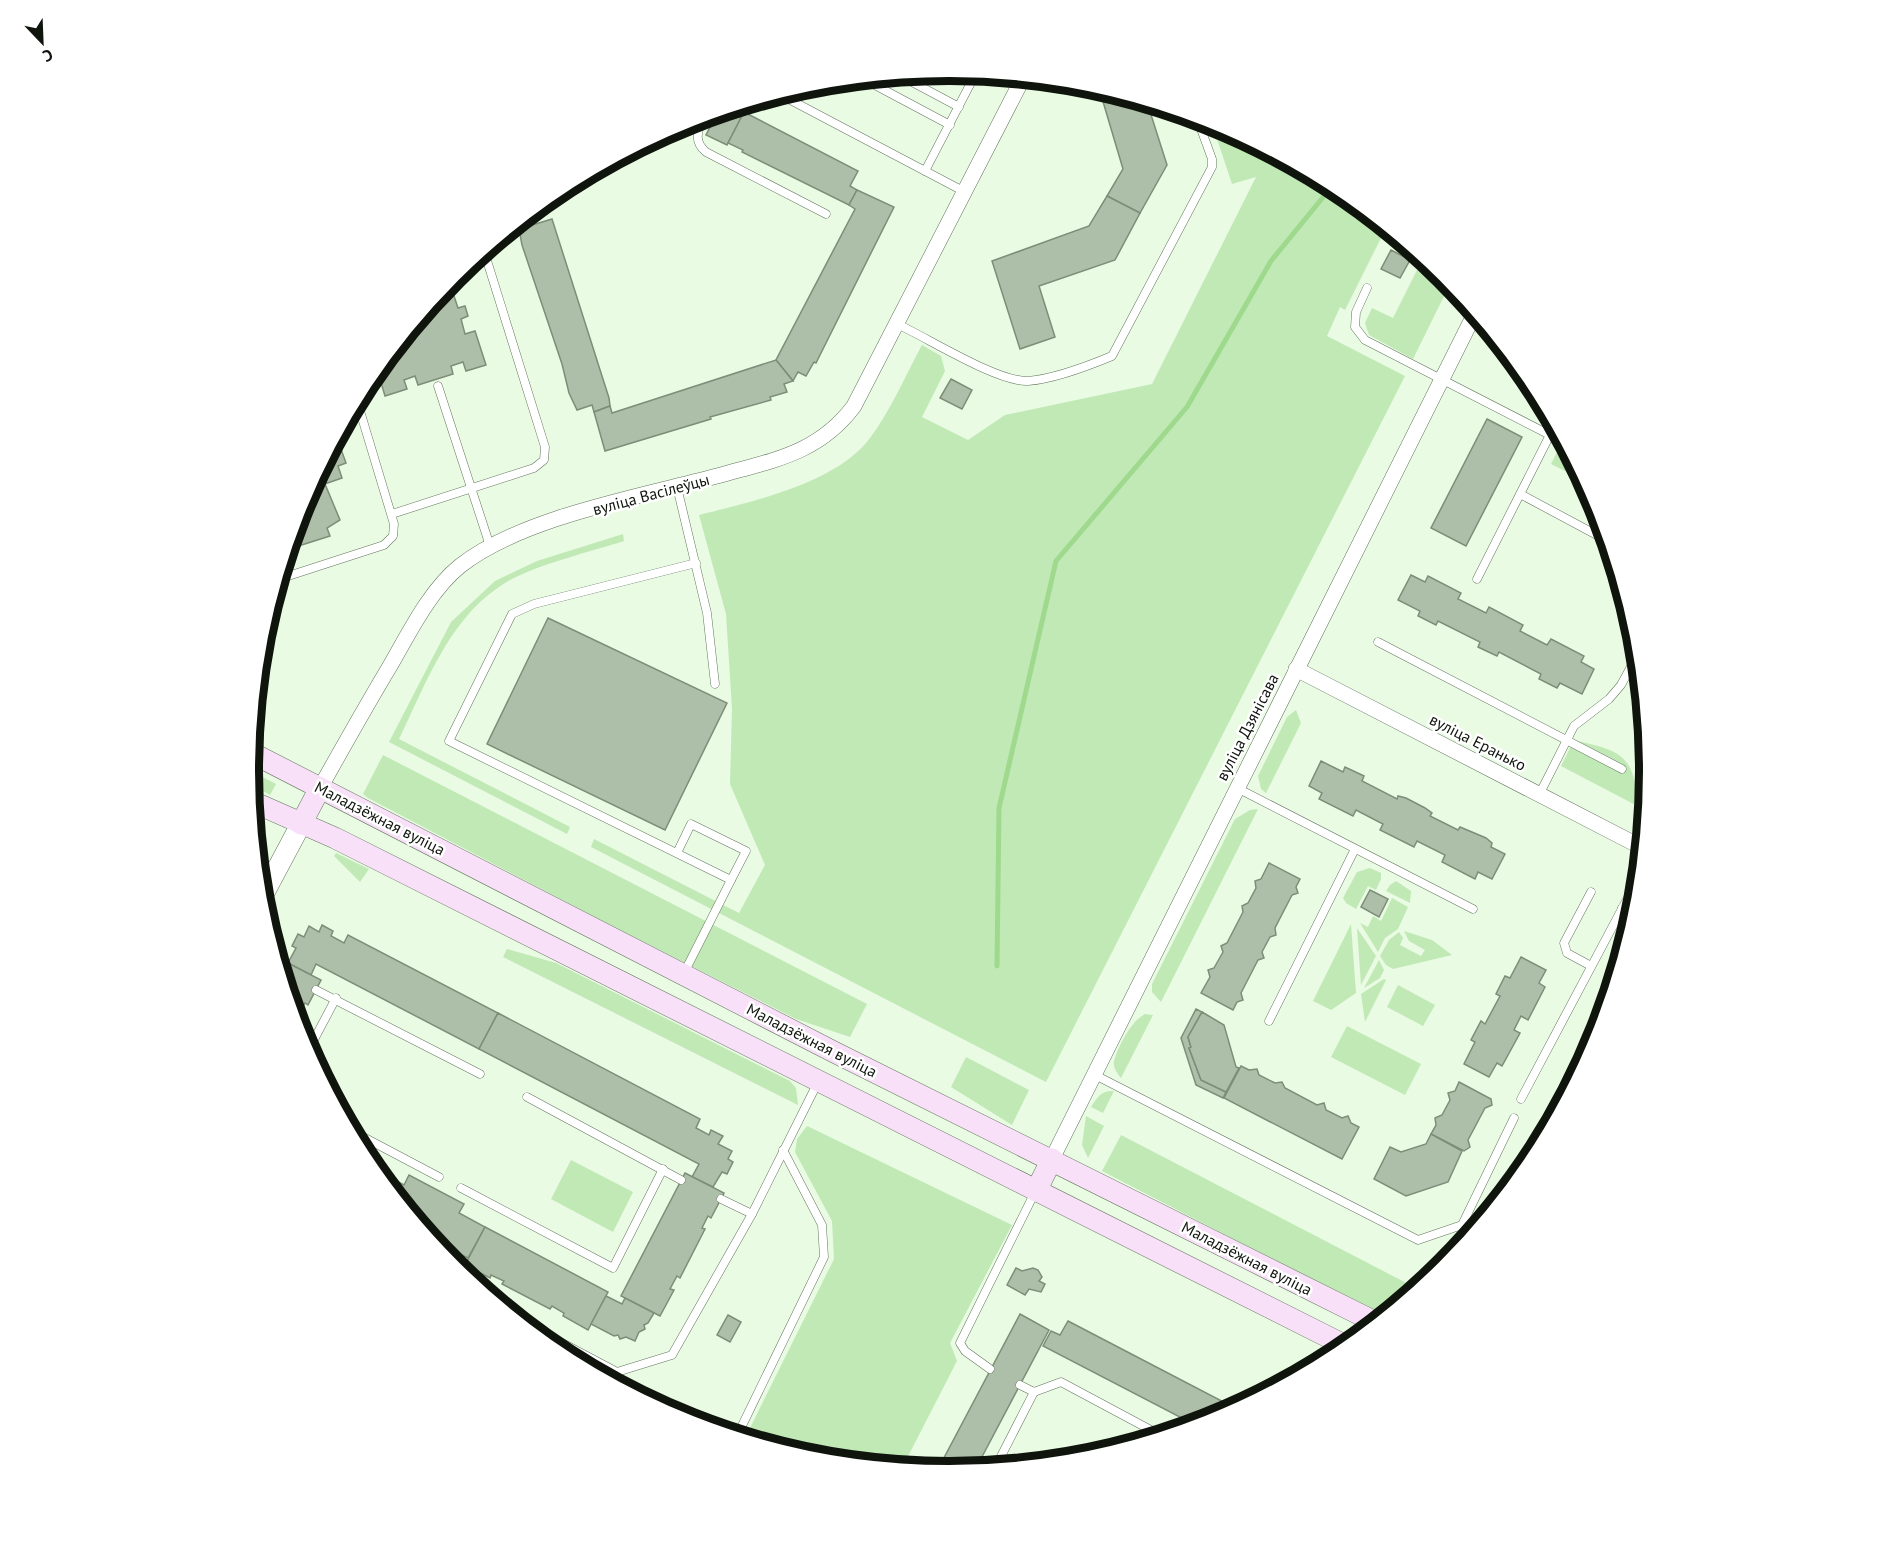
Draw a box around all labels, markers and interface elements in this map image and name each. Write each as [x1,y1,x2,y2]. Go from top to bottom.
north arrow [12,12,72,72]
text: С [40,45,56,67]
street label: вуліца Васілеўцы [590,469,712,519]
street label: вуліца Дзянісава [1211,670,1283,784]
street label: вуліца Еранько [1426,709,1530,775]
street label: Маладзёжная вуліца [311,776,449,860]
street label: Маладзёжная вуліца [743,998,881,1082]
street label: Маладзёжная вуліца [1178,1216,1316,1300]

